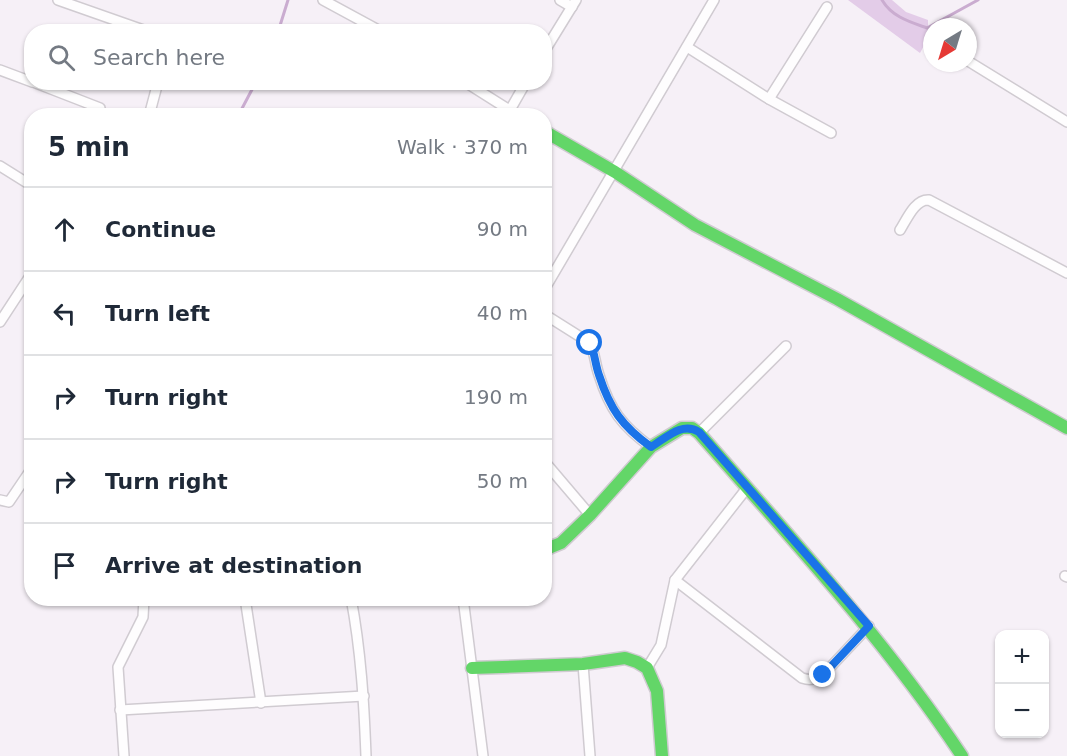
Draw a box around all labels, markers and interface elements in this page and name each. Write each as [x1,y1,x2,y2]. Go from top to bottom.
north arrow [923,18,977,72]
search box [24,24,552,90]
icon: search [45,41,78,74]
text: Search here [93,45,225,70]
text: 5 min [48,132,130,162]
text: Walk · 370 m [397,135,528,159]
icon: ahead [48,213,81,246]
text: Continue [105,217,216,242]
text: 90 m [477,217,528,241]
icon: left [48,297,81,330]
text: Turn left [105,301,210,326]
text: 40 m [477,301,528,325]
route start [576,329,602,355]
icon: right [48,381,81,414]
text: Turn right [105,385,228,410]
text: 190 m [464,385,528,409]
icon: right [48,465,81,498]
text: Turn right [105,469,228,494]
text: 50 m [477,469,528,493]
icon: arrive [48,549,81,582]
text: Arrive at destination [105,553,362,578]
map controls [995,630,1049,738]
button: + [995,630,1049,684]
route end [809,661,835,687]
button: − [995,684,1049,738]

